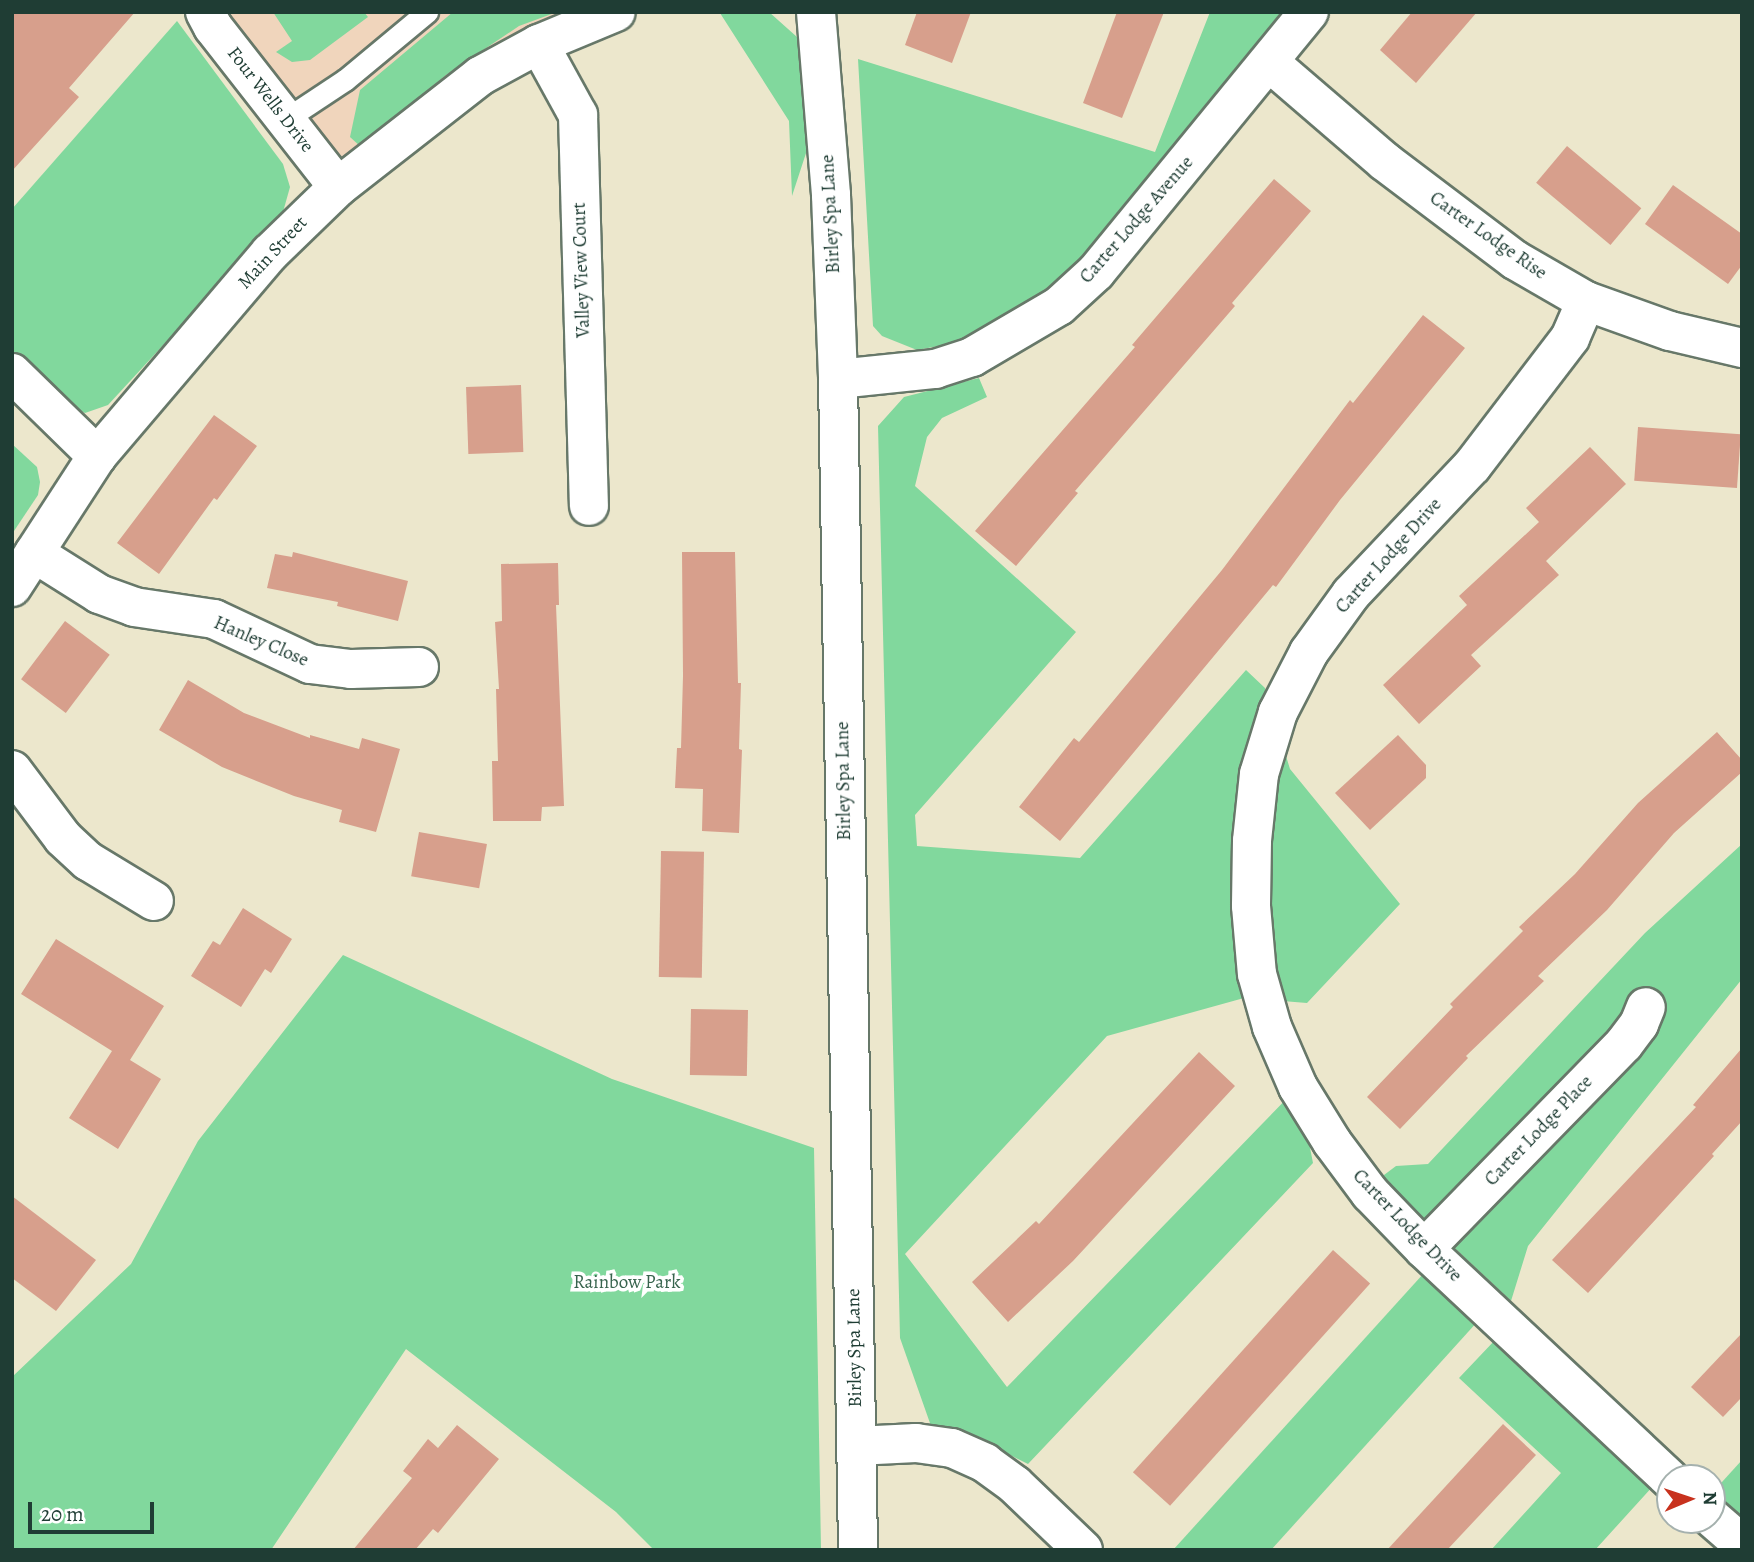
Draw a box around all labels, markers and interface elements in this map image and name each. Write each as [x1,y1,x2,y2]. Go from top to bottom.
street label: Four Wells Drive [222,43,318,157]
street label: Carter Lodge Avenue [1075,152,1199,288]
street label: Birley Spa Lane [816,154,846,274]
street label: Carter Lodge Rise [1425,187,1551,285]
street label: Valley View Court [568,202,596,338]
street label: Main Street [234,212,312,294]
street label: Carter Lodge Drive [1331,494,1447,618]
street label: Hanley Close [210,612,312,672]
street label: Birley Spa Lane [832,721,856,841]
street label: Carter Lodge Place [1480,1071,1598,1191]
street label: Carter Lodge Drive [1348,1165,1466,1287]
park label: Rainbow Park [573,1272,681,1294]
street label: Birley Spa Lane [843,1288,867,1408]
north arrow [1656,1464,1726,1534]
scale bar [32,1488,158,1532]
text: N [1697,1491,1723,1506]
text: 20 m [41,1500,84,1528]

